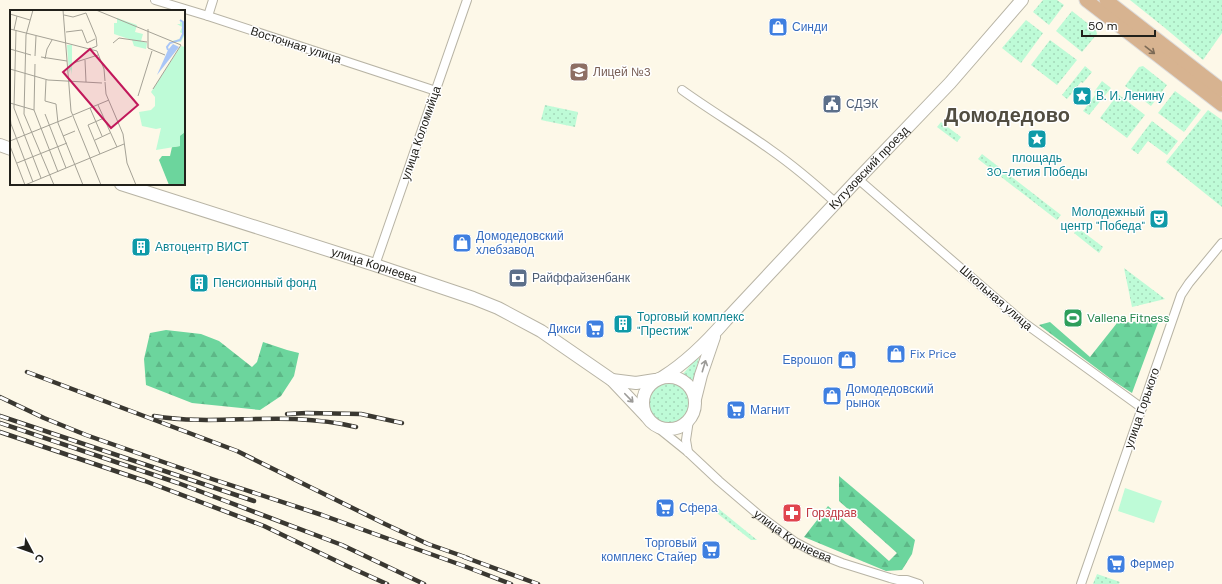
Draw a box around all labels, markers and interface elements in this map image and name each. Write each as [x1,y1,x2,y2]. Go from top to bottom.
inset map [10,10,185,185]
scale bar [1082,12,1155,38]
shop icon: Синди [767,16,789,38]
text: 50 m [1088,18,1117,34]
place label: Синди [792,19,828,35]
street label: Восточная улица [249,23,344,67]
one-way arrow [1145,45,1156,54]
school or university icon: Лицей №3 [568,61,590,83]
place label: Лицей №3 [593,64,651,80]
street label: улица Коломийца [397,83,445,182]
place icon: В. И. Ленину [1071,85,1093,107]
place label: В. И. Ленину [1096,88,1164,104]
public building icon: СДЭК [821,93,843,115]
place label: СДЭК [846,96,878,112]
district label: Домодедово [944,102,1070,128]
street label: Кутузовский проезд [825,123,912,213]
place icon: площадь 30-летия Победы [1026,128,1048,150]
place label: площадь 30-летия Победы [986,150,1088,180]
place label: Молодежный центр "Победа" [1060,204,1146,234]
theatre icon: Молодежный центр "Победа" [1148,208,1170,230]
place label: Домодедовский хлебзавод [476,228,564,258]
shop icon: Домодедовский хлебзавод [451,232,473,254]
building icon: Автоцентр ВИСТ [130,236,152,258]
place label: Автоцентр ВИСТ [155,239,249,255]
street label: улица Корнеева [329,244,420,287]
street label: Школьная улица [956,262,1036,334]
bank icon: Райффайзенбанк [507,267,529,289]
place label: Райффайзенбанк [532,270,631,286]
building icon: Пенсионный фонд [188,272,210,294]
place label: Пенсионный фонд [213,275,316,291]
sports icon: Vallena Fitness [1062,307,1084,329]
place label: Торговый комплекс "Престиж" [637,309,744,339]
place label: Vallena Fitness [1087,310,1169,326]
building icon: Торговый комплекс "Престиж" [612,313,634,335]
supermarket icon: Дикси [584,318,606,340]
place label: Дикси [548,321,581,337]
shop icon: Fix Price [885,343,907,365]
place label: Fix Price [910,346,957,362]
shop icon: Еврошоп [836,349,858,371]
place label: Еврошоп [782,352,833,368]
one-way arrow [701,360,708,373]
street label: улица Горького [1121,365,1163,450]
place label: Домодедовский рынок [846,381,934,411]
shop icon: Домодедовский рынок [821,385,843,407]
one-way arrow [624,393,634,403]
supermarket icon: Магнит [725,399,747,421]
place label: Магнит [750,402,791,418]
supermarket icon: Сфера [654,497,676,519]
place label: Сфера [679,500,718,516]
pharmacy icon: Горздрав [781,502,803,524]
place label: Горздрав [806,505,857,521]
street label: улица Корнеева [750,506,834,566]
north arrow [12,532,52,572]
place label: Торговый комплекс Стайер [601,535,697,565]
supermarket icon: Торговый комплекс Стайер [700,539,722,561]
text: С [32,551,47,566]
supermarket icon: Фермер [1105,553,1127,575]
place label: Фермер [1130,556,1174,572]

